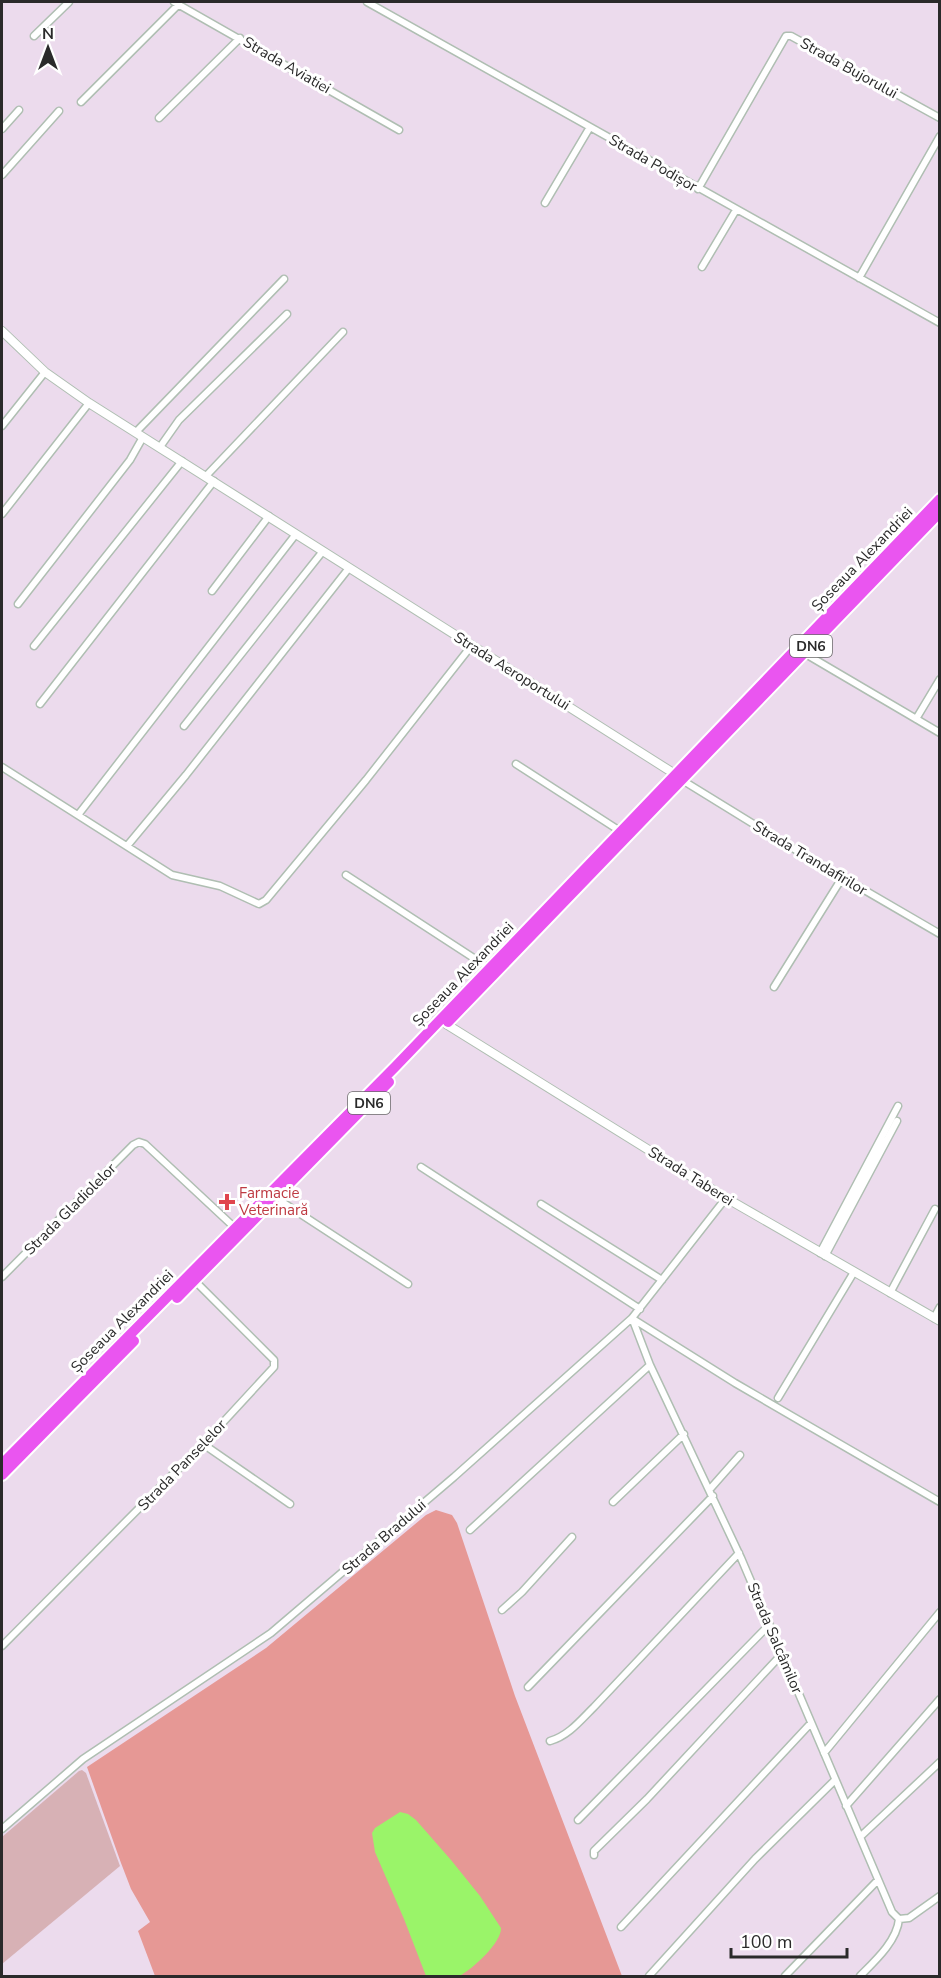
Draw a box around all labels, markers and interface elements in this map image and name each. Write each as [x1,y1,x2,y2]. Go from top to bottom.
north arrow [18,18,78,78]
text: N [42,23,54,45]
street label: Strada Aviatiei [240,32,334,98]
street label: Strada Bujorului [797,33,901,103]
street label: Strada Podișor [605,130,701,197]
street label: Șoseaua Alexandriei [807,503,917,615]
street label: Strada Aeroportului [450,627,574,715]
road number: DN6 [790,635,832,657]
street label: Strada Trandafirilor [749,816,871,900]
street label: Șoseaua Alexandriei [408,918,518,1030]
road number: DN6 [348,1092,390,1114]
street label: Strada Taberei [644,1142,738,1210]
street label: Strada Gladiolelor [20,1158,121,1259]
place label: Farmacie Veterinară [238,1183,308,1220]
marker: Farmacie Veterinară [220,1195,234,1209]
street label: Șoseaua Alexandriei [66,1265,178,1377]
street label: Strada Panselelor [133,1415,231,1515]
street label: Strada Bradului [338,1495,430,1579]
street label: Strada Salcâmilor [743,1579,808,1697]
scale bar [731,1921,846,1959]
text: 100 m [740,1930,792,1954]

